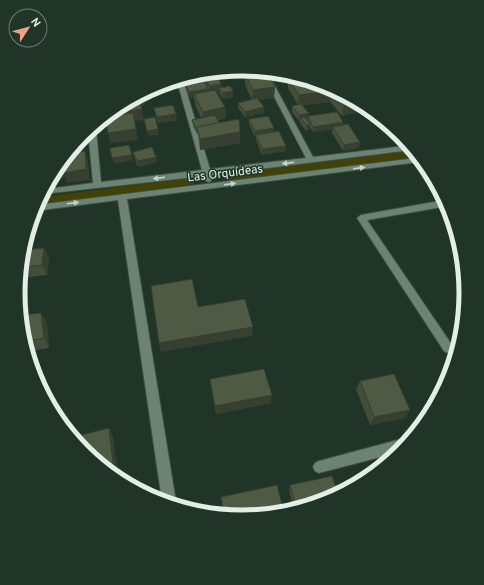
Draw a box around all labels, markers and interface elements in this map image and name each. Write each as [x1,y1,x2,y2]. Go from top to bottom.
north arrow [8,8,48,48]
text: N [27,15,43,30]
one-way arrow [282,160,294,166]
street label: Las Orquídeas [186,161,264,187]
one-way arrow [353,165,365,171]
one-way arrow [152,175,165,182]
one-way arrow [224,181,236,187]
one-way arrow [67,200,80,207]

